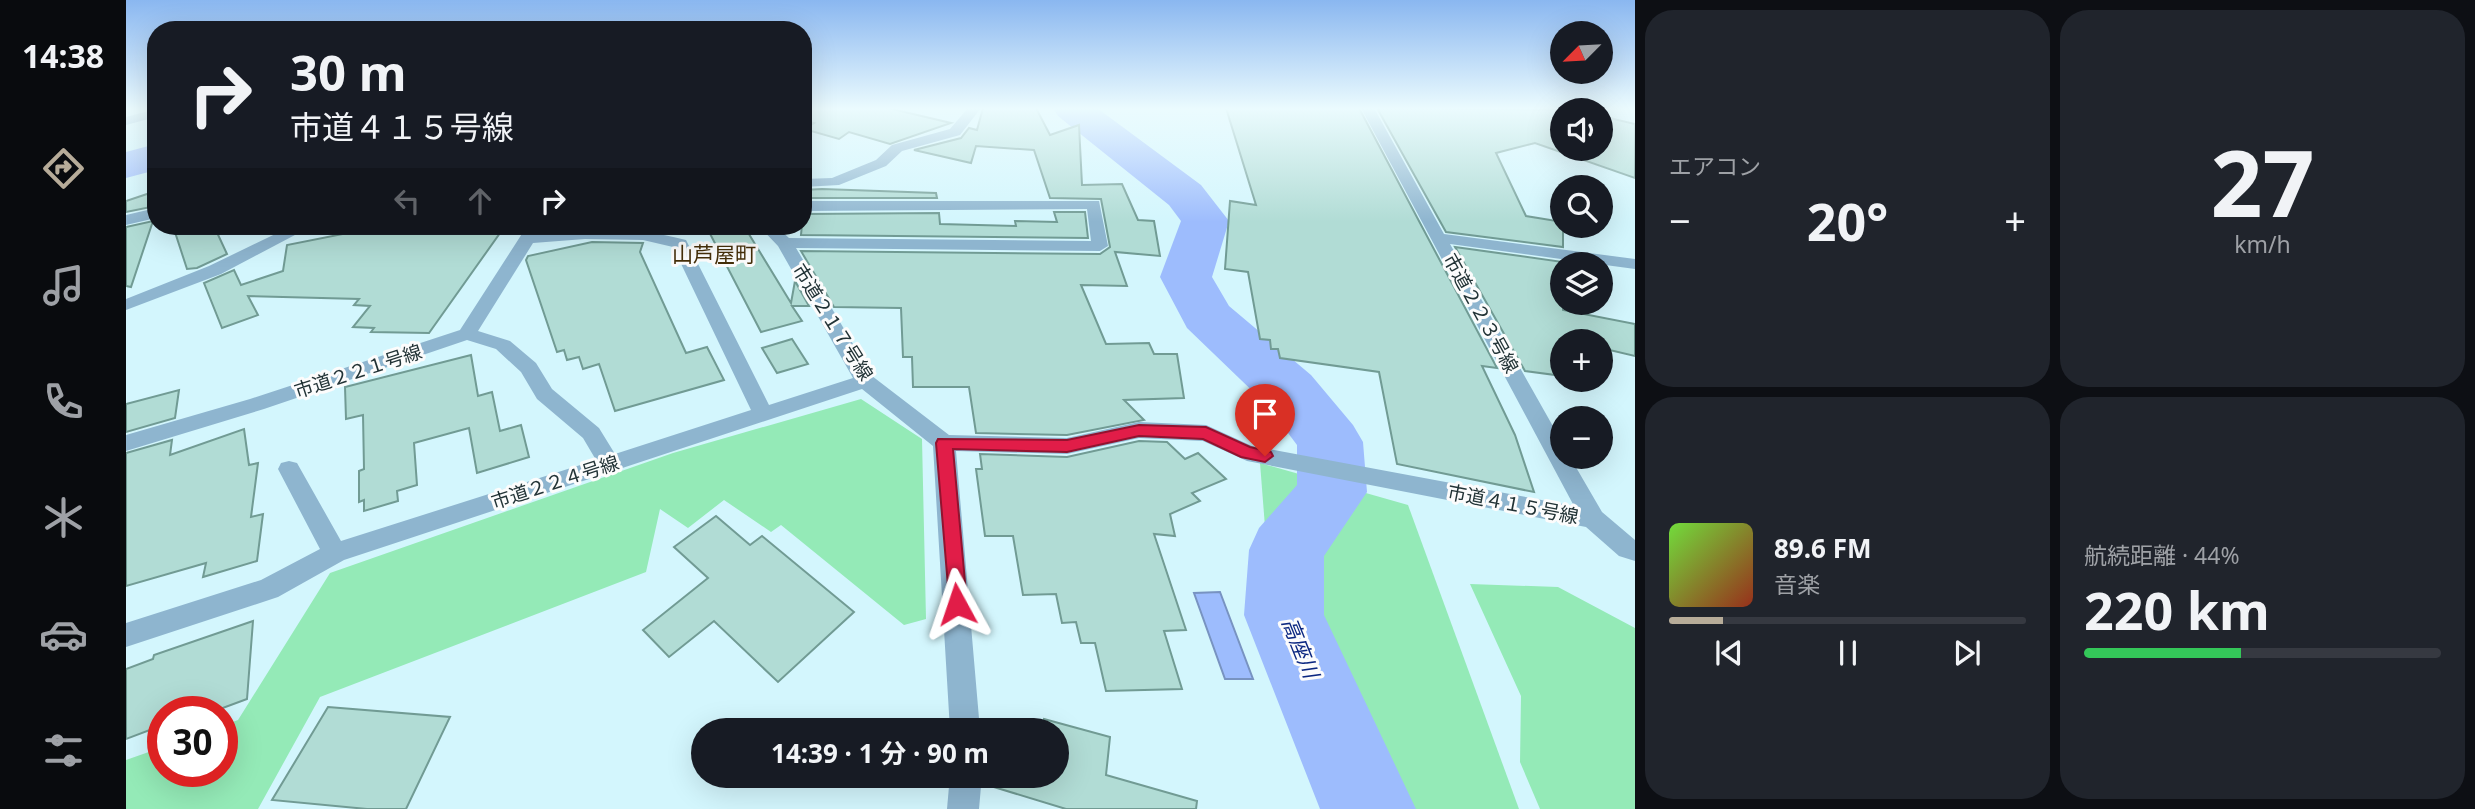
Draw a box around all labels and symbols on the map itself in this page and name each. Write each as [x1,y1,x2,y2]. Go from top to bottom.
north arrow [1550,21,1614,84]
district label: 山芦屋町 [672,240,756,268]
street label: 市道２２３号線 [1437,249,1525,377]
street label: 市道２１７号線 [787,259,879,385]
street label: 市道２２１号線 [291,338,425,404]
pin [1235,384,1295,456]
street label: 市道２２４号線 [488,449,622,515]
street label: 市道４１５号線 [1445,479,1581,529]
position arrow [920,567,994,641]
water label: 高座川 [1276,613,1326,684]
speed limit sign: 30 [147,696,238,787]

